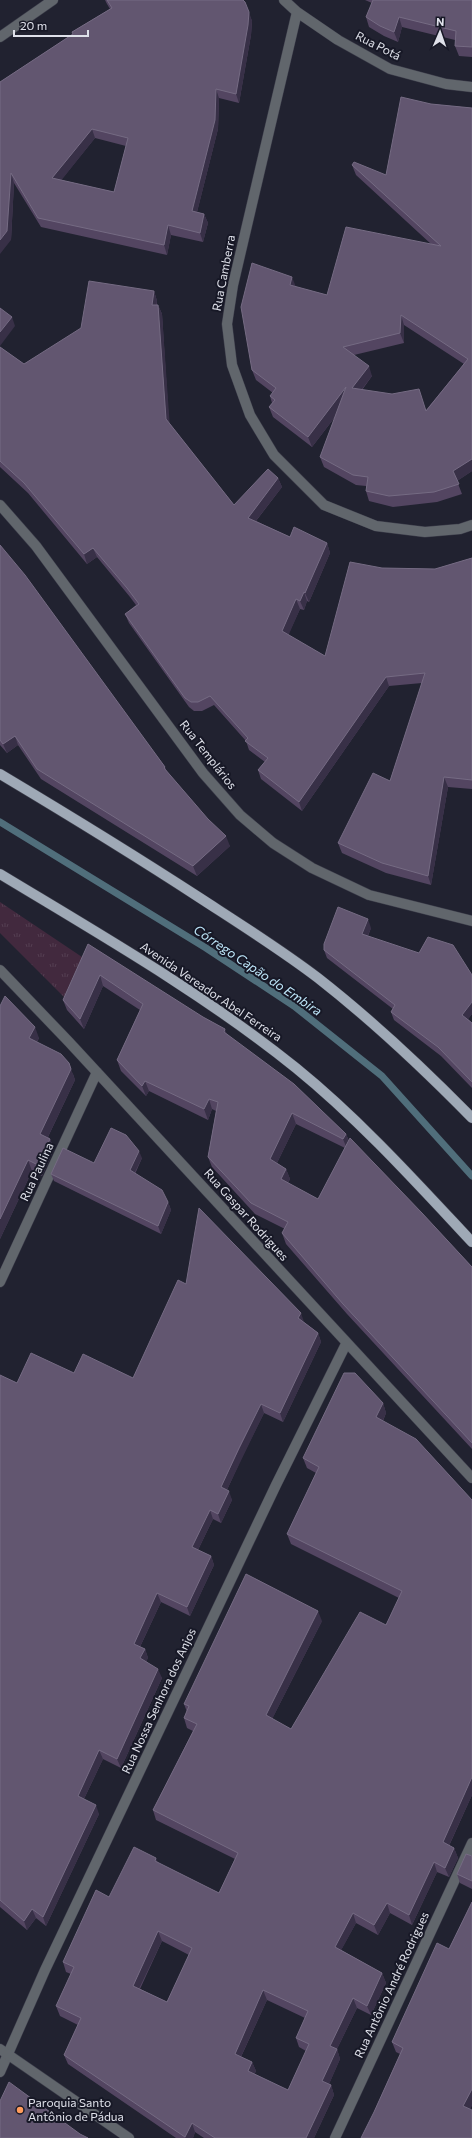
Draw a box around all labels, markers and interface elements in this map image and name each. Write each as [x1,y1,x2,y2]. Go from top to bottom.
scale bar [14,12,88,38]
north arrow [420,12,460,52]
text: N [436,15,445,28]
text: 20 m [20,18,47,32]
street label: Rua Potá [354,28,403,62]
street label: Rua Camberra [209,233,237,312]
street label: Rua Templários [178,717,240,792]
water label: Córrego Capão do Embira [191,921,325,1019]
street label: Avenida Vereador Abel Ferreira [138,939,285,1044]
street label: Rua Paulina [16,1140,56,1203]
street label: Rua Gaspar Rodrigues [202,1165,292,1263]
street label: Rua Nossa Senhora dos Anjos [118,1626,198,1776]
street label: Rua Antônio André Rodrigues [351,1909,431,2060]
place label: Paroquia Santo Antônio de Pádua [28,2095,124,2123]
marker: Paroquia Santo Antônio de Pádua [15,2105,25,2115]

